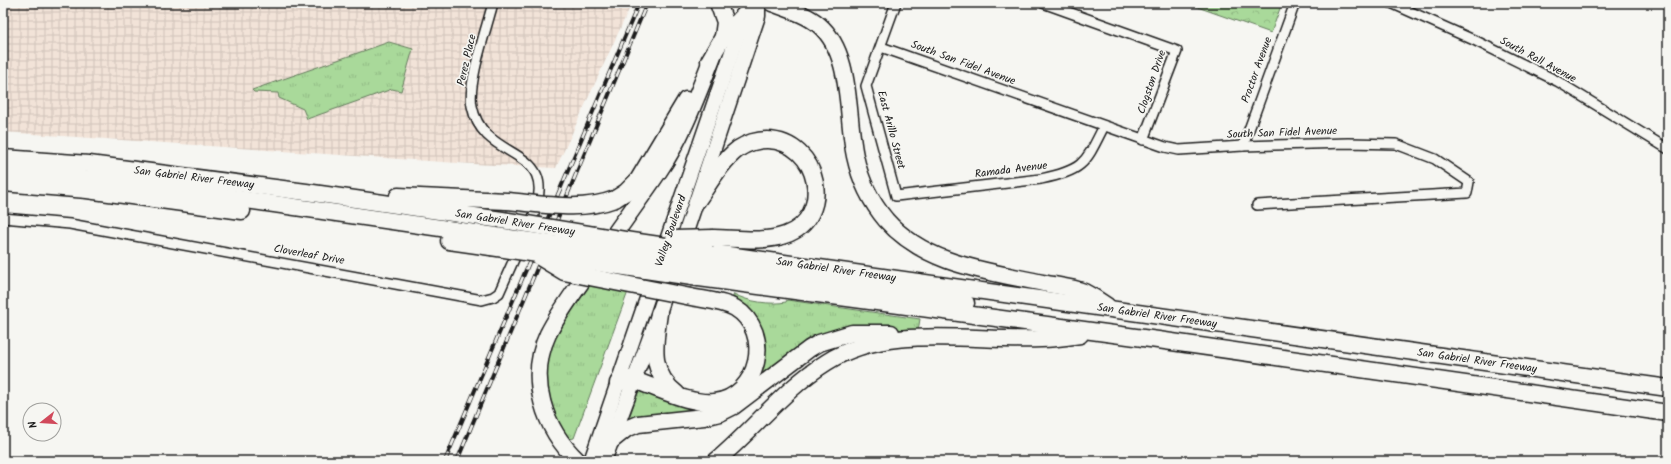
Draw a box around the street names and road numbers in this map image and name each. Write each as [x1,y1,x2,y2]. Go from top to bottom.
street label: Perez Place [452,32,482,88]
street label: South Rall Avenue [1496,32,1580,88]
street label: Proctor Avenue [1237,34,1277,106]
street label: South San Fidel Avenue [908,36,1018,90]
street label: Clogston Drive [1133,48,1171,116]
street label: East Arillo Street [872,89,910,172]
street label: South San Fidel Avenue [1227,122,1337,144]
street label: Ramada Avenue [974,157,1048,183]
street label: San Gabriel River Freeway [133,162,256,194]
street label: Valley Boulevard [650,192,692,269]
street label: San Gabriel River Freeway [454,205,577,241]
street label: Cloverleaf Drive [272,240,346,270]
street label: San Gabriel River Freeway [775,253,898,287]
street label: San Gabriel River Freeway [1096,299,1219,333]
street label: San Gabriel River Freeway [1416,344,1539,378]

